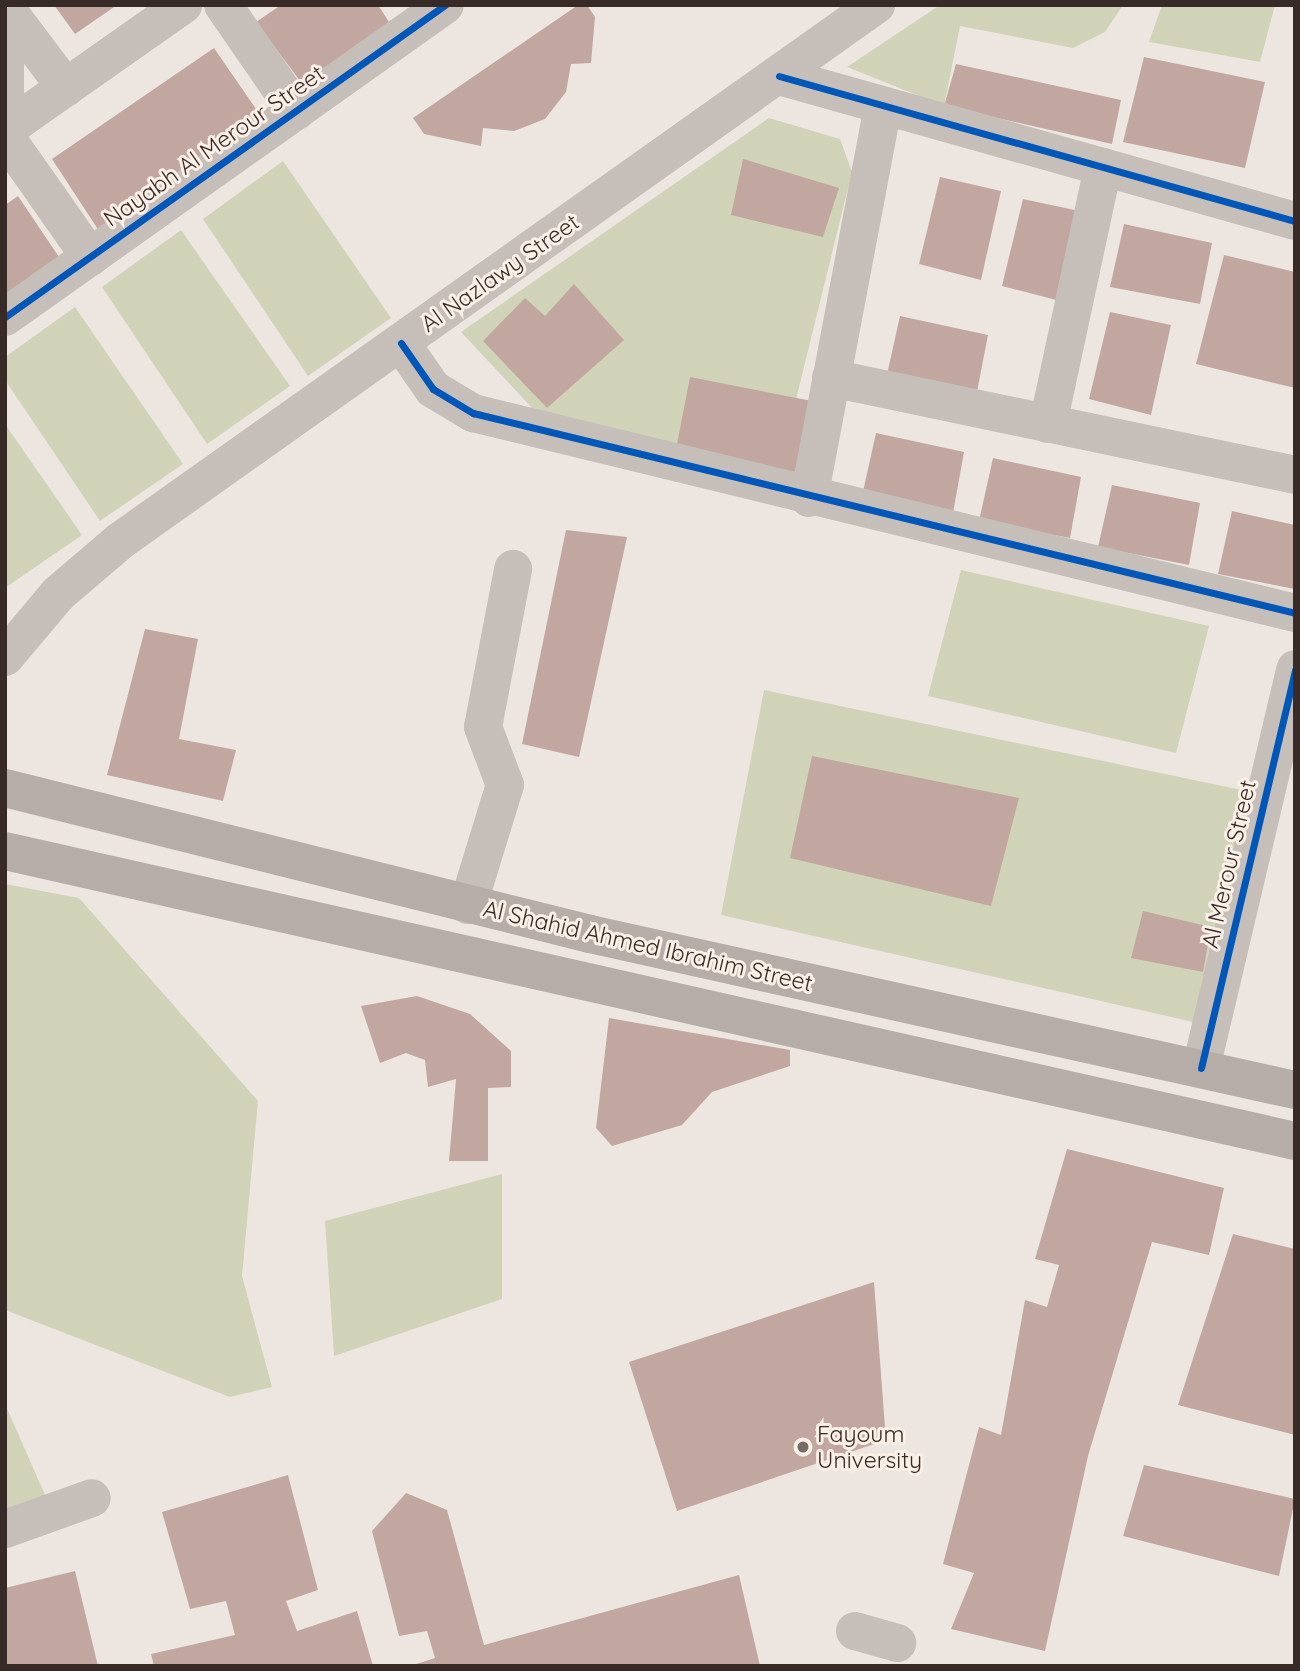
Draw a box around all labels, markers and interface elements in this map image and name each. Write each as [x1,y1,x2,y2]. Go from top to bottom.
street label: Nayabh Al Merour Street [98,59,330,233]
street label: Al Nazlawy Street [416,208,584,338]
street label: Al Merour Street [1196,777,1262,951]
street label: Al Shahid Ahmed Ibrahim Street [481,895,815,997]
place label: Fayoum University [817,1420,922,1474]
marker: Fayoum University [795,1439,811,1455]

